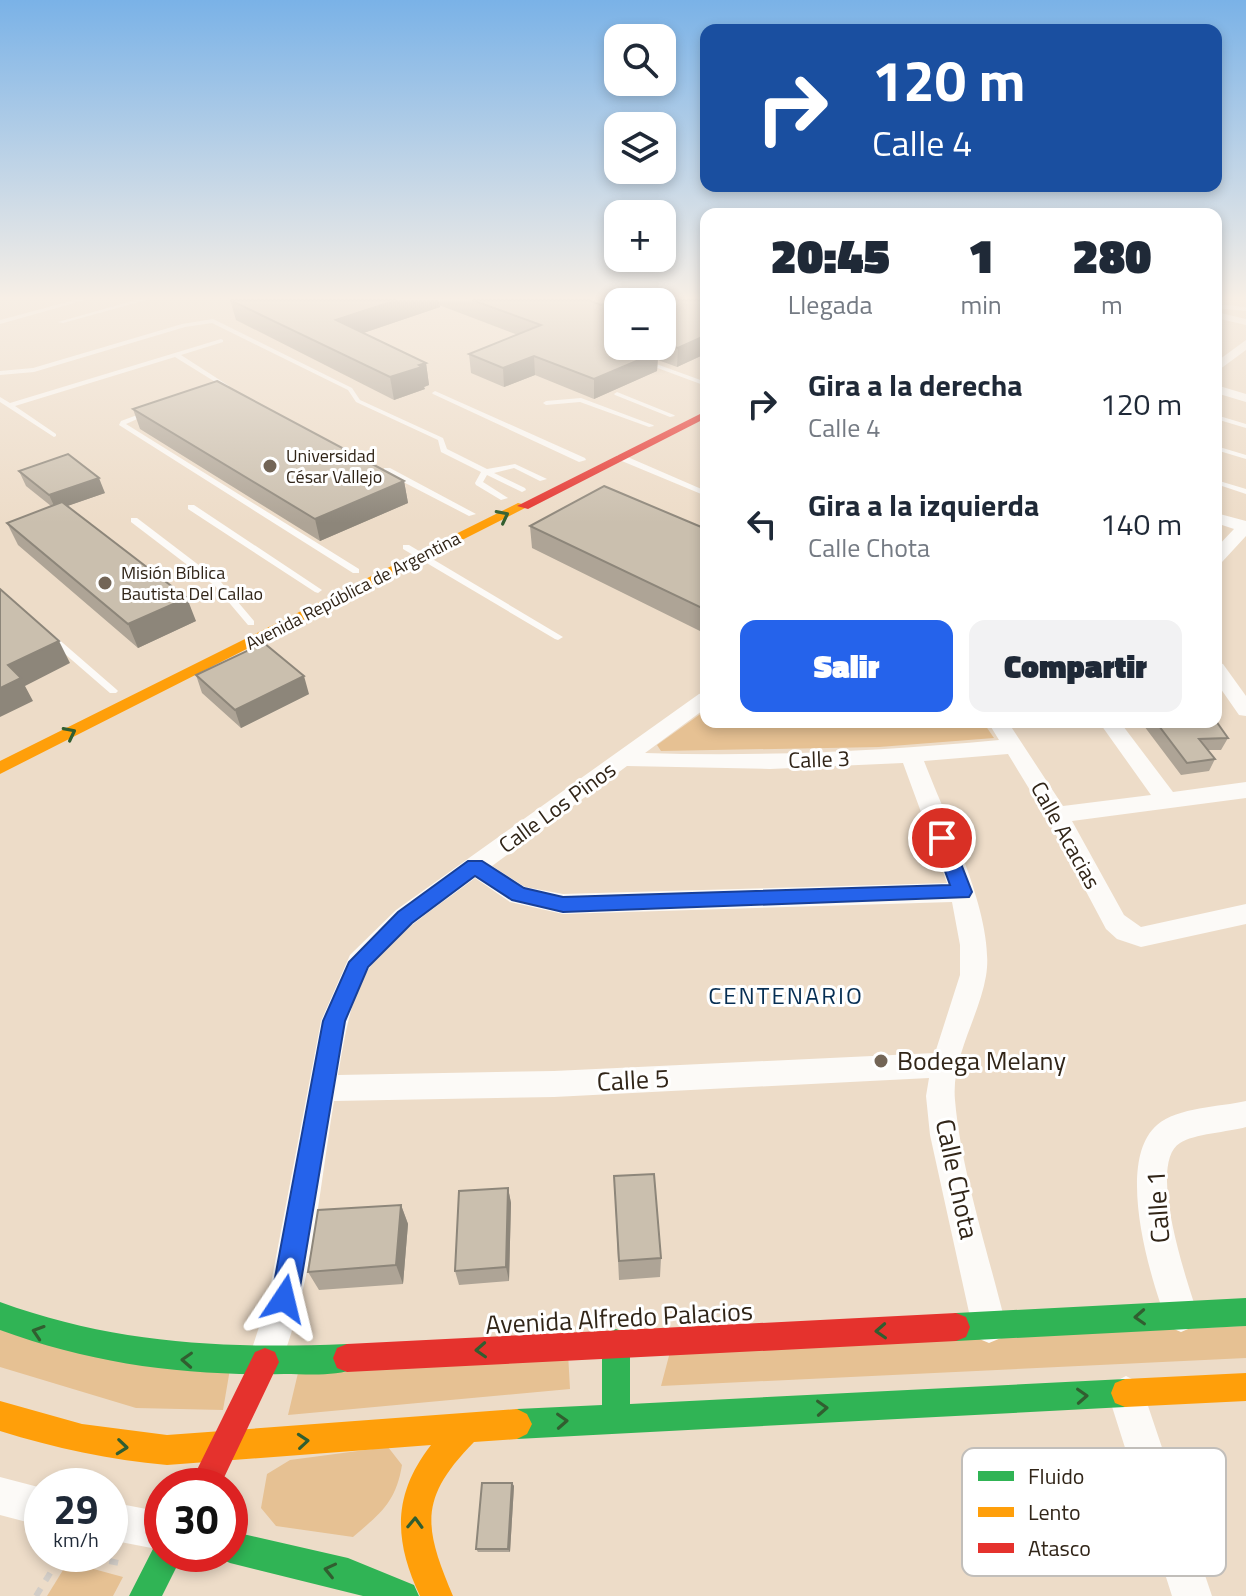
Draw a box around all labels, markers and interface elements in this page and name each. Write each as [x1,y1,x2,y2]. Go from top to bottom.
map controls [604,24,676,360]
button: search [604,24,676,96]
text: 120 m [872,38,1025,123]
icon: right [740,56,844,160]
button: layers [604,112,676,184]
text: Calle 4 [872,115,973,170]
button: + [604,200,676,272]
text: 20:45 [770,219,890,292]
text: 1 [968,219,994,292]
text: 280 [1072,219,1152,292]
text: Llegada [788,285,873,324]
text: min [960,285,1002,324]
text: m [1101,285,1123,324]
button: − [604,288,676,360]
text: Gira a la derecha [808,362,1023,408]
text: 120 m [1100,381,1182,427]
icon: right [740,382,784,426]
text: Calle 4 [808,408,881,447]
place label: Universidad César Vallejo [286,442,382,490]
marker: Universidad César Vallejo [261,457,279,475]
text: Gira a la izquierda [808,482,1039,528]
text: 140 m [1100,501,1182,547]
icon: left [740,502,784,546]
one-way arrow [494,510,509,526]
street label: Avenida República de Argentina [241,525,465,657]
text: Calle Chota [808,528,930,567]
place label: Misión Bíblica Bautista Del Callao [121,559,263,607]
marker: Misión Bíblica Bautista Del Callao [96,574,114,592]
button: Salir [740,620,953,712]
button: Compartir [969,620,1182,712]
one-way arrow [61,727,76,743]
street label: Calle 3 [788,741,850,777]
street label: Calle Los Pinos [491,753,623,861]
street label: Calle Acacias [1022,775,1110,895]
pin [908,804,976,872]
icon: arrive [920,816,964,860]
district label: CENTENARIO [708,977,864,1013]
place label: Bodega Melany [897,1041,1066,1080]
marker: Bodega Melany [872,1052,890,1070]
street label: Calle 5 [596,1058,670,1101]
street label: Calle Chota [926,1115,989,1243]
street label: Calle 1 [1136,1169,1179,1245]
position arrow [242,1257,326,1341]
street label: Avenida Alfredo Palacios [484,1291,754,1344]
one-way arrow [1133,1308,1146,1325]
one-way arrow [874,1323,886,1340]
one-way arrow [32,1325,46,1341]
one-way arrow [474,1342,487,1359]
one-way arrow [180,1352,193,1369]
one-way arrow [1076,1388,1089,1405]
one-way arrow [816,1400,829,1417]
one-way arrow [556,1413,569,1430]
one-way arrow [297,1432,310,1449]
one-way arrow [116,1438,129,1455]
legend [962,1448,1226,1576]
text: Fluido [1028,1459,1084,1493]
speed limit sign: 30 [144,1468,248,1572]
text: 29 [54,1479,98,1540]
text: Lento [1028,1495,1081,1529]
one-way arrow [406,1516,423,1529]
text: km/h [53,1524,99,1555]
text: Atasco [1028,1531,1091,1565]
one-way arrow [323,1562,337,1579]

